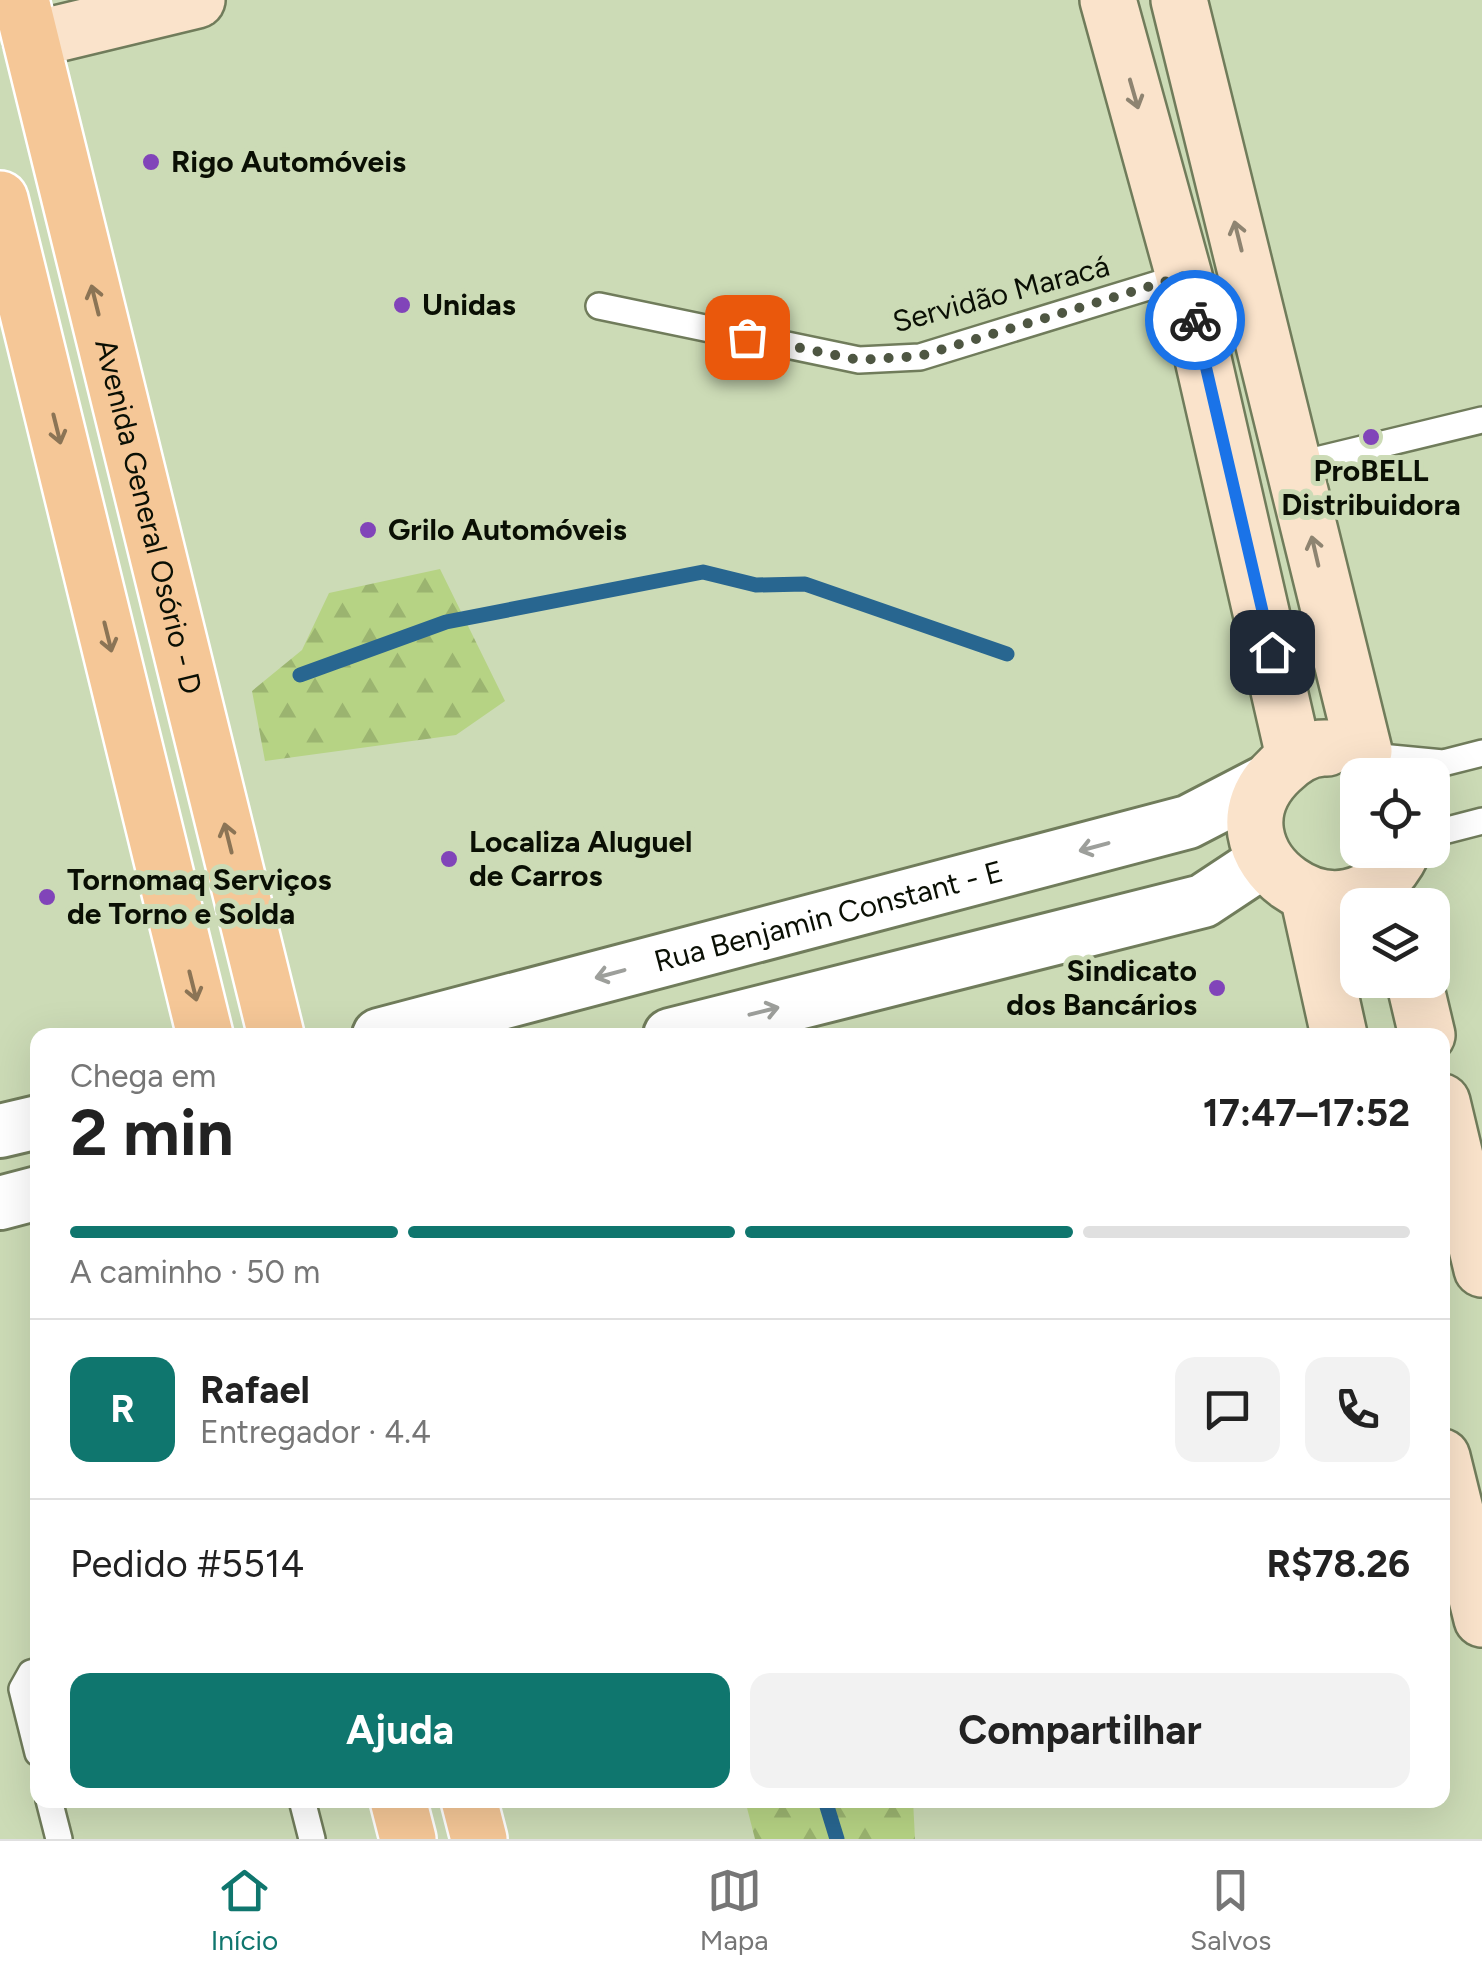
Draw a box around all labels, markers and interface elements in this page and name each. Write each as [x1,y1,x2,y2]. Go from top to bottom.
one-way arrow [1125,78,1144,109]
place label: Rigo Automóveis [171,143,406,180]
marker: Rigo Automóveis [140,151,162,173]
one-way arrow [1228,221,1246,253]
street label: Servidão Maracá [888,247,1113,340]
courier [1145,270,1245,370]
one-way arrow [85,285,104,317]
place label: Unidas [422,286,516,323]
icon: bike [1168,293,1223,348]
marker: Unidas [391,294,413,316]
pin [705,295,790,380]
icon: bag [720,310,775,365]
street label: Avenida General Osório - D [87,335,210,698]
one-way arrow [49,413,68,445]
marker: ProBELL Distribuidora [1360,426,1382,448]
place label: ProBELL Distribuidora [1281,452,1461,523]
place label: Grilo Automóveis [388,511,627,548]
marker: Grilo Automóveis [357,519,379,541]
one-way arrow [1305,536,1324,568]
pin [1230,610,1315,695]
one-way arrow [100,620,118,652]
icon: home [1245,625,1300,680]
map controls [1340,758,1450,998]
button: locate [1340,758,1450,868]
one-way arrow [218,823,236,855]
place label: Localiza Aluguel de Carros [469,823,693,894]
one-way arrow [1079,839,1110,858]
marker: Localiza Aluguel de Carros [438,848,460,870]
street label: Rua Benjamin Constant - E [650,852,1007,980]
place label: Tornomaq Serviços de Torno e Solda [67,861,331,932]
marker: Tornomaq Serviços de Torno e Solda [36,886,58,908]
button: layers [1340,888,1450,998]
place label: Sindicato dos Bancários [1006,952,1197,1023]
one-way arrow [595,966,626,985]
one-way arrow [185,970,204,1001]
marker: Sindicato dos Bancários [1206,977,1228,999]
one-way arrow [747,1001,779,1019]
text: Chega em [70,1057,216,1095]
text: 17:47–17:52 [1203,1090,1410,1136]
text: 2 min [70,1093,234,1171]
text: A caminho · 50 m [70,1253,320,1291]
button: chat [1175,1357,1280,1462]
button: phone [1305,1357,1410,1462]
text: Rafael [200,1367,310,1413]
text: R [110,1386,135,1432]
text: Entregador · 4.4 [200,1413,431,1451]
text: Pedido #5514 [70,1541,304,1587]
text: R$78.26 [1267,1541,1410,1587]
button: Ajuda [70,1673,730,1788]
button: Compartilhar [750,1673,1410,1788]
tab: Início [211,1863,278,1957]
tab: Mapa [700,1863,769,1957]
tab: Salvos [1190,1863,1271,1957]

